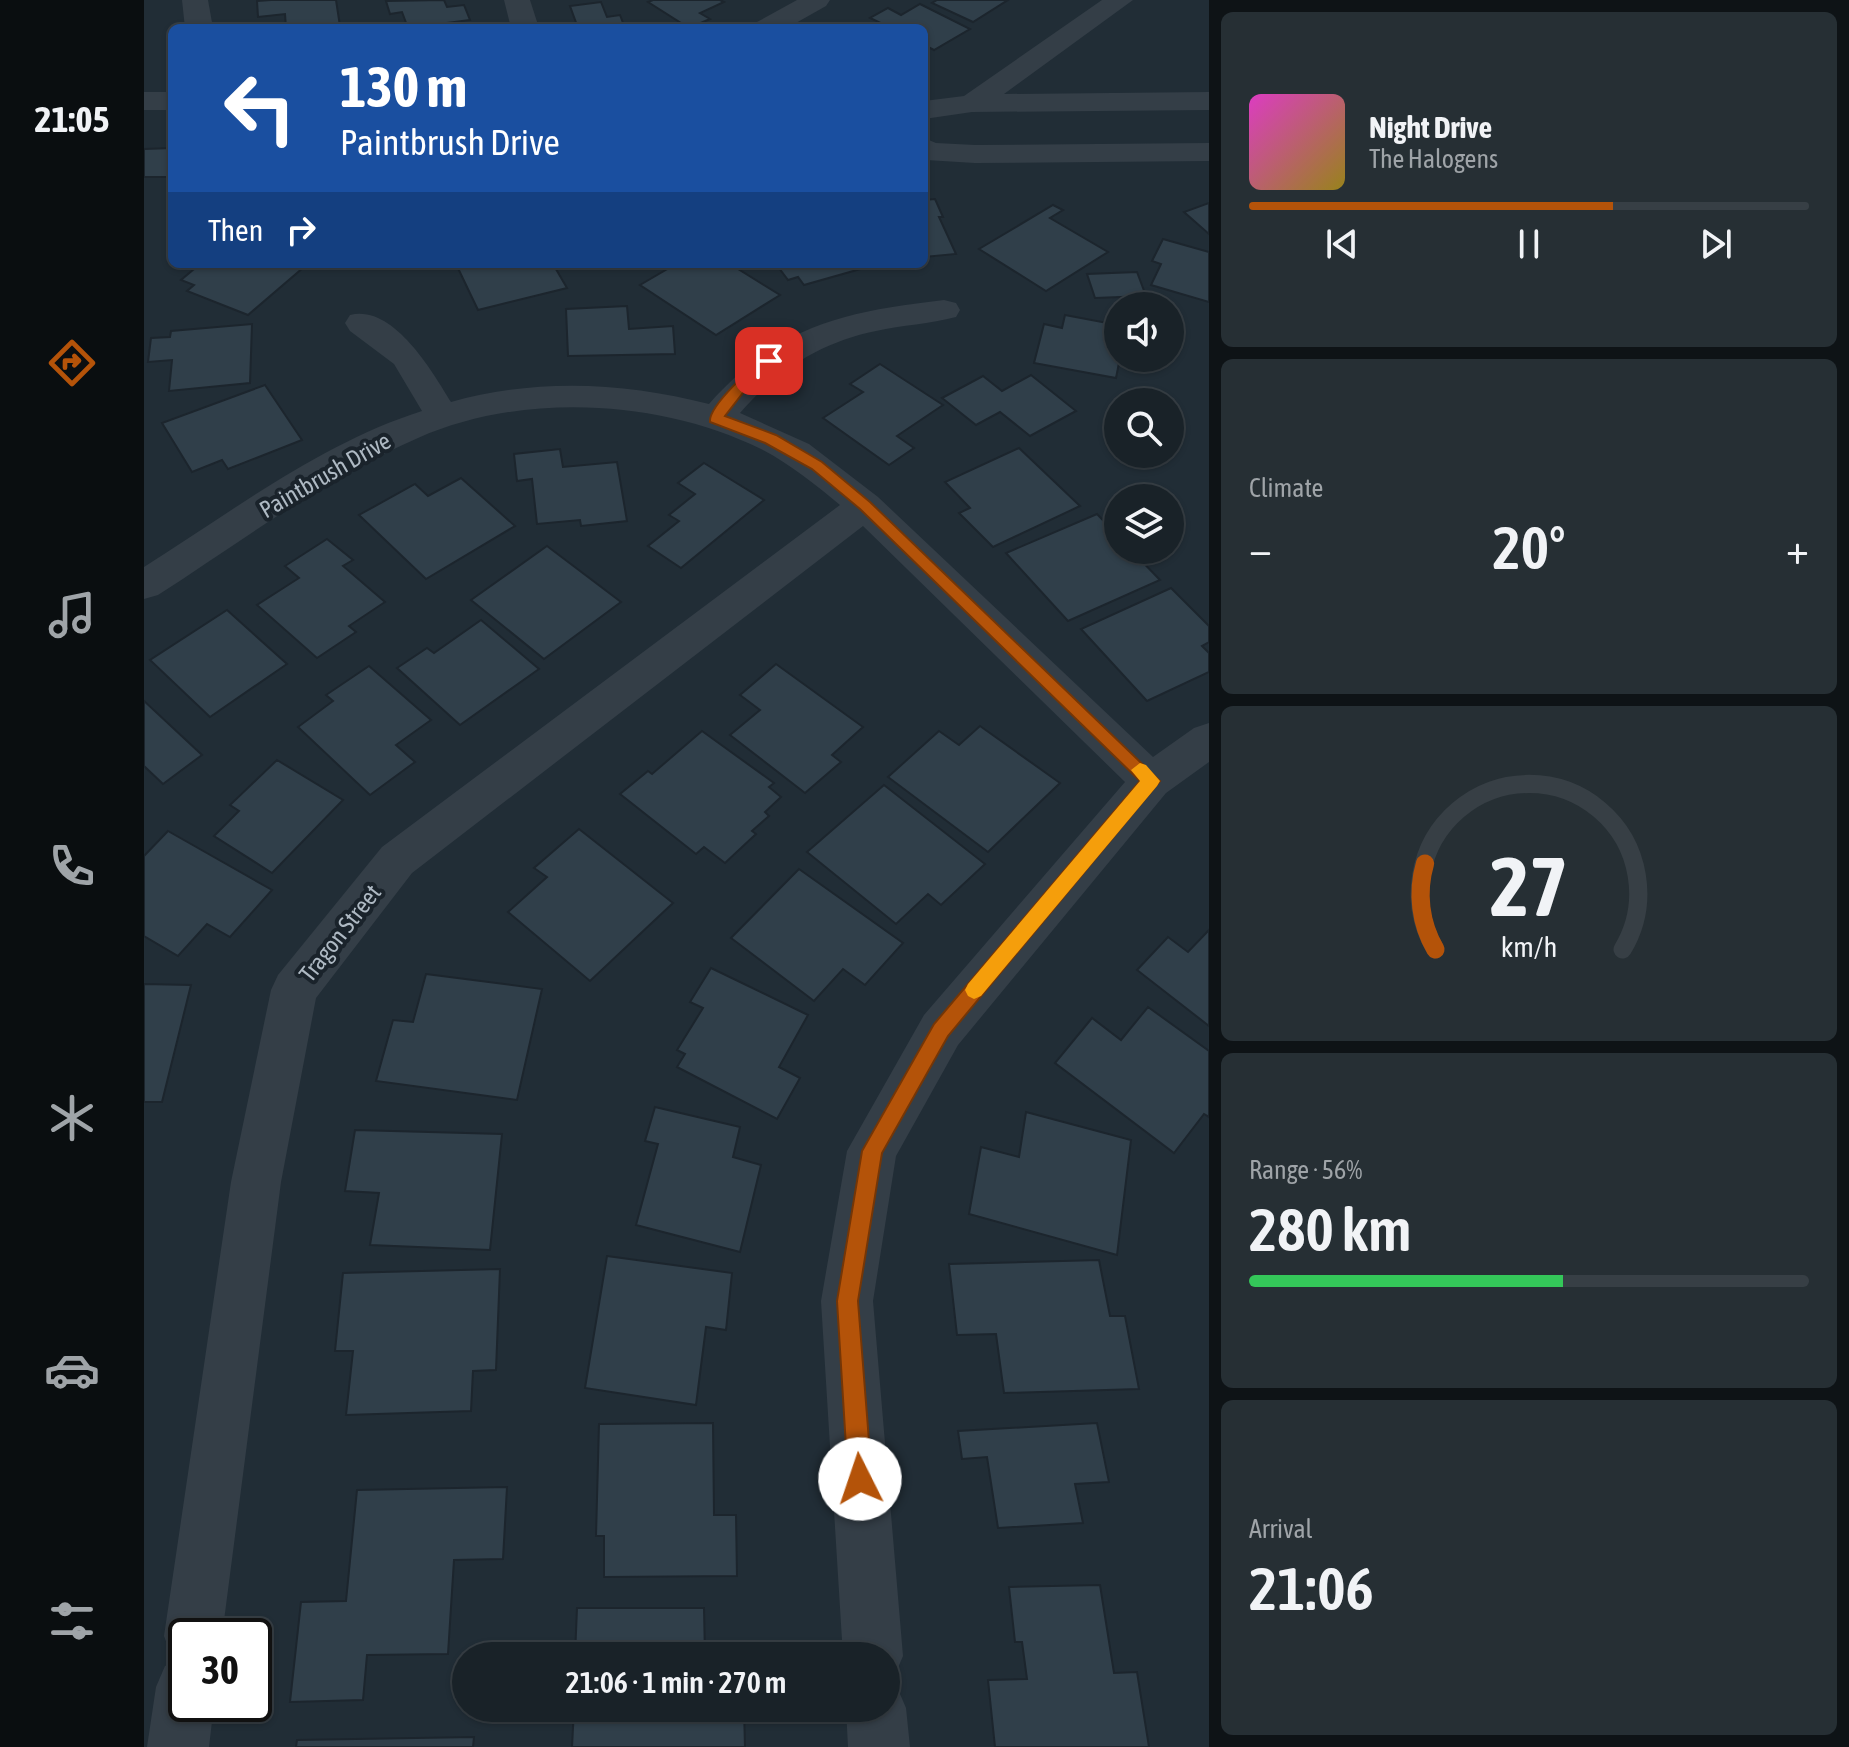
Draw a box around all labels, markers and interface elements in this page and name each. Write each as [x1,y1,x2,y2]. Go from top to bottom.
text: 130 m [340,55,467,119]
icon: left [208,56,312,160]
text: 21:05 [35,98,109,140]
text: Night Drive [1369,110,1492,144]
text: Paintbrush Drive [340,121,560,163]
text: The Halogens [1369,144,1498,174]
icon: right [279,208,323,252]
text: Then [208,213,263,247]
icon: previous [1320,222,1364,266]
icon: pause [1507,222,1551,266]
icon: next [1694,222,1738,266]
map controls [1104,292,1184,564]
button: sound [1104,292,1184,372]
pin [735,327,803,395]
icon: directions [44,335,100,391]
icon: arrive [747,339,791,383]
button: search [1104,388,1184,468]
street label: Paintbrush Drive [255,427,395,523]
text: Climate [1249,473,1323,503]
button: layers [1104,484,1184,564]
text: 20° [1493,513,1565,582]
text: − [1249,523,1272,573]
text: + [1786,523,1809,573]
icon: music [44,587,100,643]
text: 27 [1490,837,1568,933]
icon: phone [44,838,100,894]
street label: Tragon Street [294,879,386,987]
text: km/h [1501,930,1557,963]
icon: climate [44,1090,100,1146]
text: Range · 56% [1249,1155,1362,1185]
text: 280 km [1249,1195,1411,1264]
icon: car [44,1342,100,1398]
position arrow [818,1437,902,1521]
text: Arrival [1249,1514,1313,1544]
text: 21:06 [1249,1554,1374,1623]
icon: filters [44,1593,100,1649]
speed limit sign: 30 [168,1618,272,1722]
text: 21:06 · 1 min · 270 m [566,1665,786,1699]

